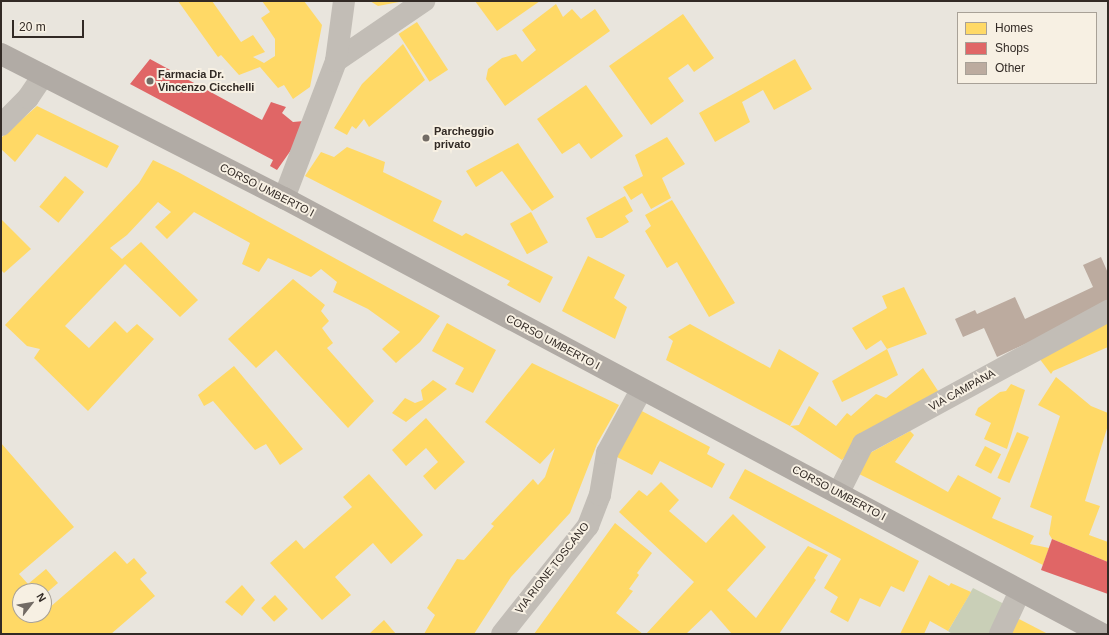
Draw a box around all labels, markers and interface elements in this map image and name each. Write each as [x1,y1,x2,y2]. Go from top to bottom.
scale bar [14,12,86,38]
legend [957,12,1097,84]
text: 20 m [19,20,46,34]
text: Homes [995,21,1033,35]
text: Shops [995,41,1029,55]
text: Other [995,61,1025,75]
place label: Farmacia Dr. Vincenzo Cicchelli [158,68,254,94]
marker: Farmacia Dr. Vincenzo Cicchelli [145,76,155,86]
place label: Parcheggio privato [434,125,494,151]
marker: Parcheggio privato [421,133,431,143]
street label: CORSO UMBERTO I [218,160,316,220]
street label: CORSO UMBERTO I [504,312,602,372]
street label: VIA CAMPANA [926,366,998,414]
street label: CORSO UMBERTO I [790,463,888,523]
street label: VIA RIONE TOSCANO [512,519,592,617]
north arrow [12,583,52,623]
text: N [34,591,49,604]

